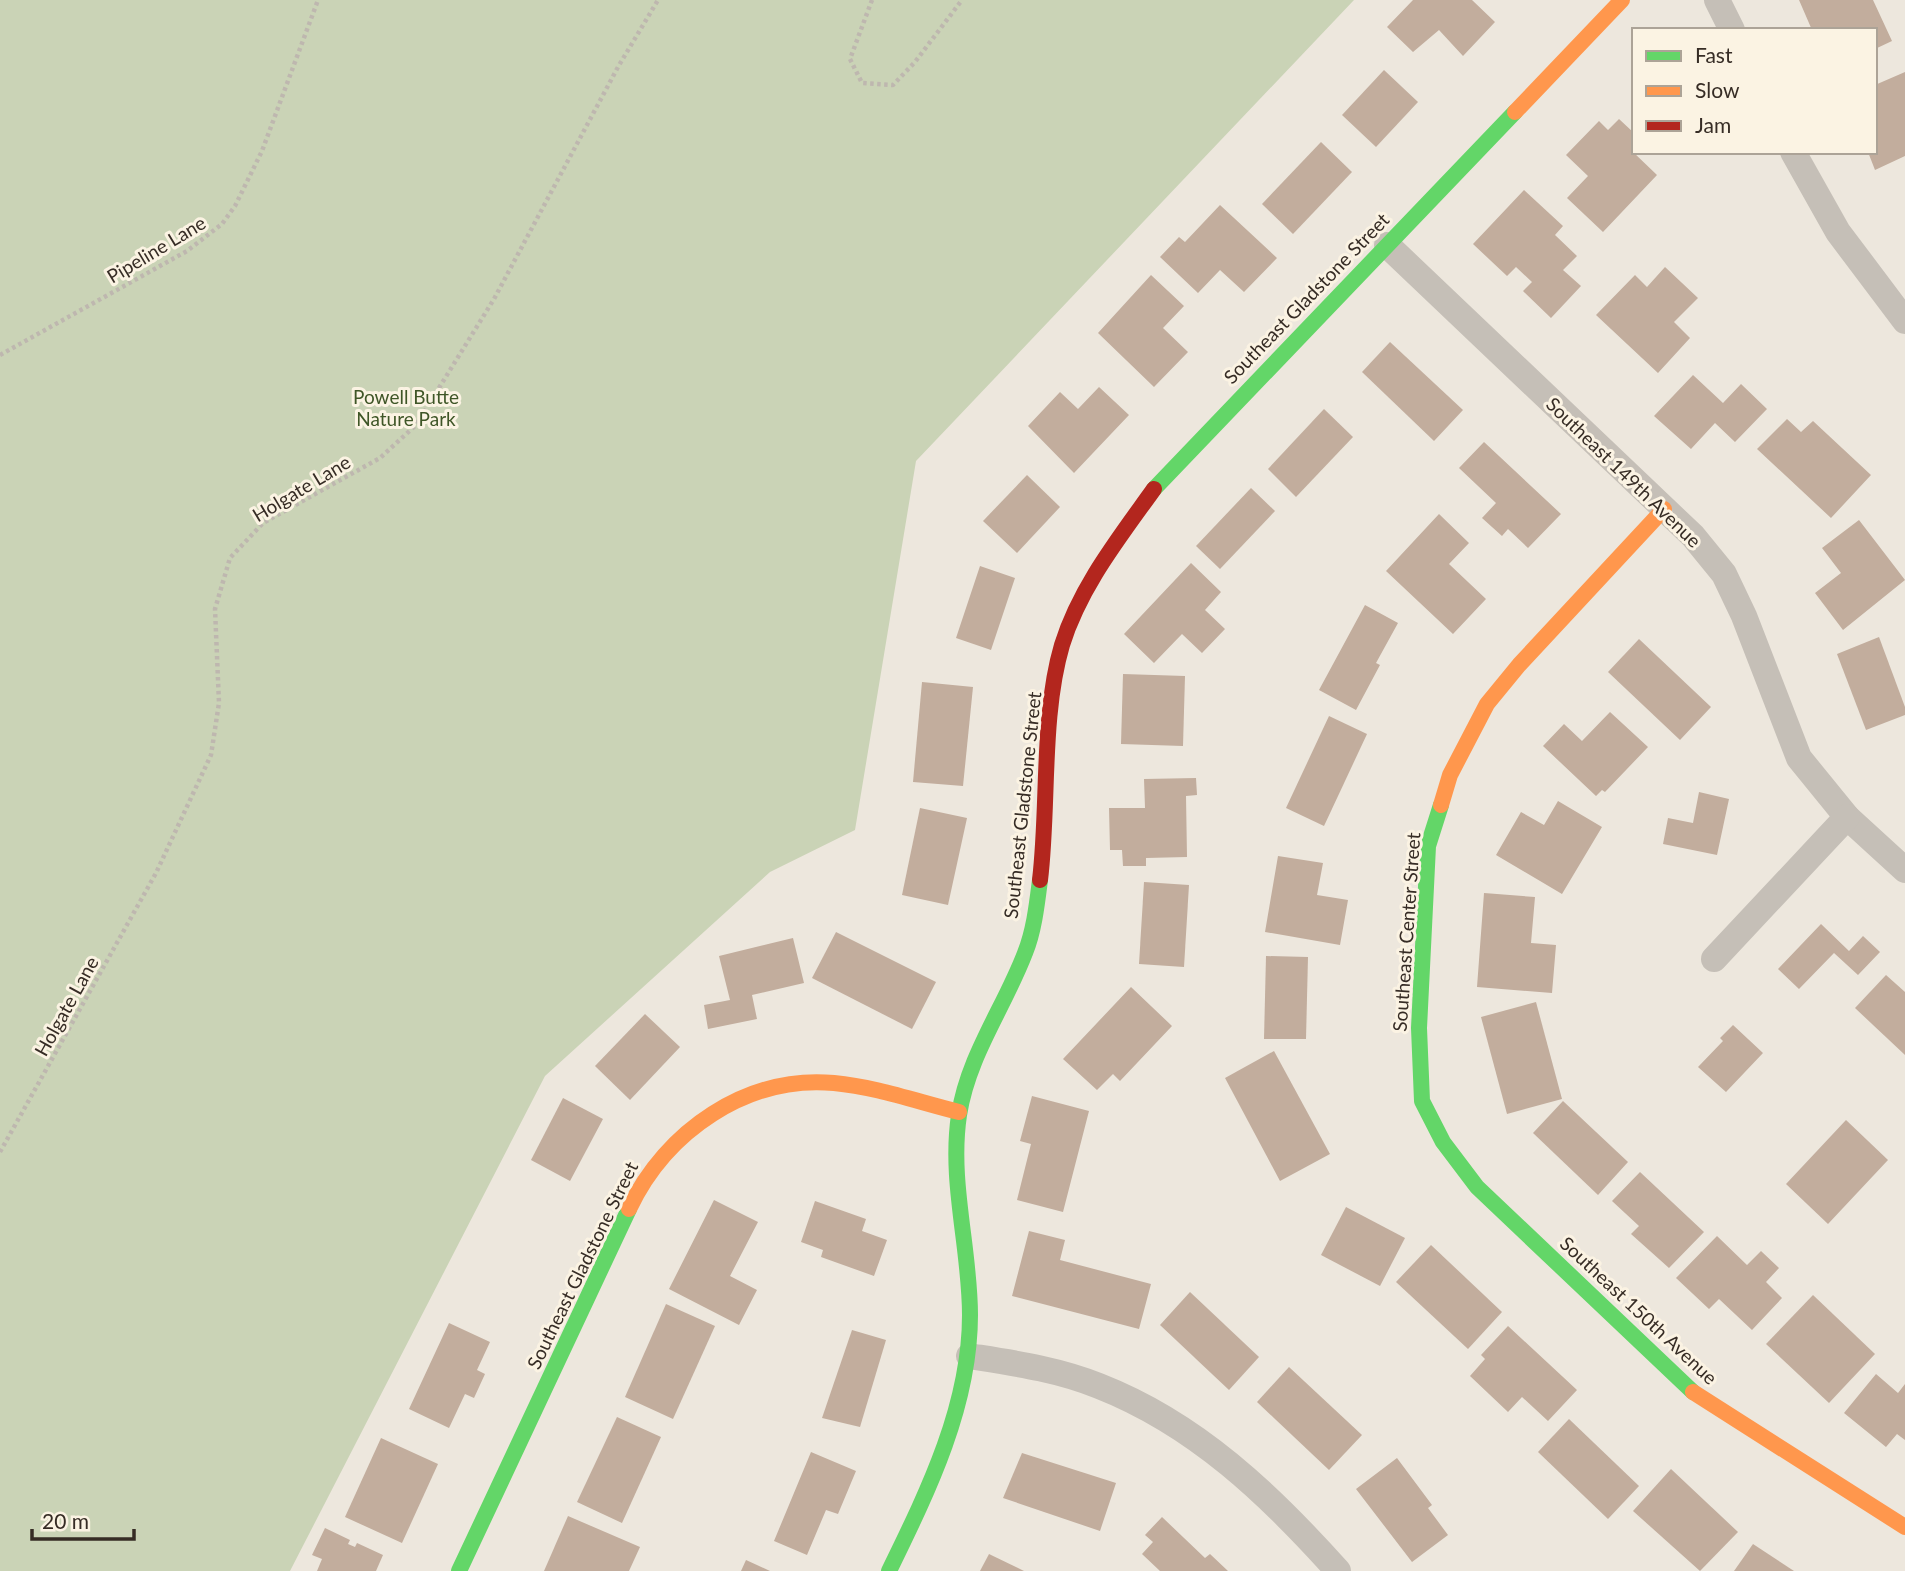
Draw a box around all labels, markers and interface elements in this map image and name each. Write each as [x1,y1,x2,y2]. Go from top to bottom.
legend [1632,28,1877,154]
text: Fast [1695,42,1733,67]
text: Slow [1695,77,1740,102]
text: Jam [1695,112,1731,137]
street label: Southeast Gladstone Street [1219,208,1394,388]
street label: Pipeline Lane [103,211,209,287]
park label: Powell Butte Nature Park [353,385,459,430]
street label: Southeast 149th Avenue [1542,392,1706,552]
street label: Holgate Lane [248,450,354,526]
street label: Southeast Gladstone Street [999,690,1045,920]
street label: Southeast Center Street [1388,831,1424,1032]
street label: Holgate Lane [29,952,103,1060]
street label: Southeast Gladstone Street [522,1157,642,1373]
street label: Southeast 150th Avenue [1556,1231,1722,1389]
scale bar [32,1498,133,1542]
text: 20 m [42,1508,89,1533]

